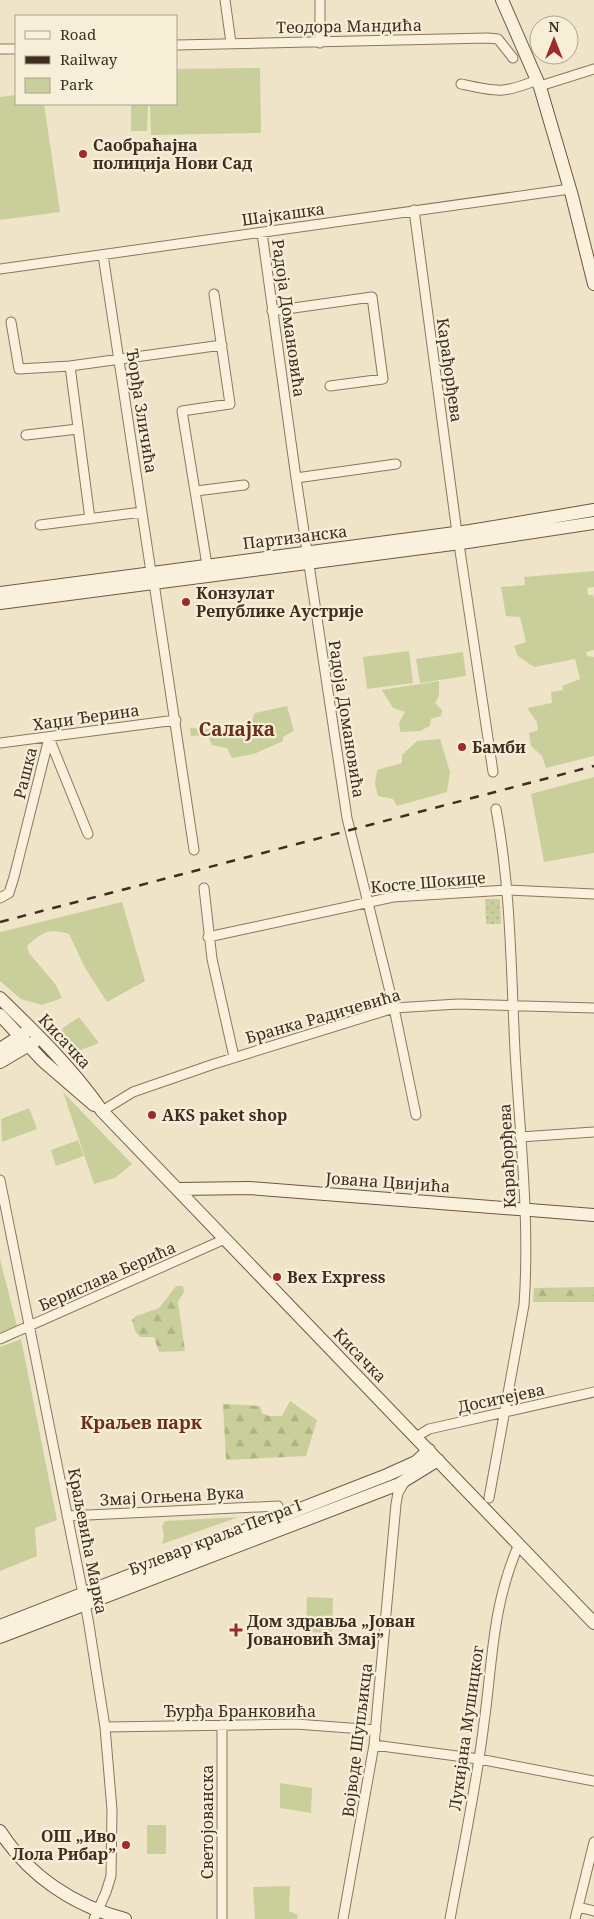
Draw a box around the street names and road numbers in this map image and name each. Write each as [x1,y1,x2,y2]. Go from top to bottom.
street label: Теодора Мандића [276,14,422,38]
street label: Шајкашка [240,197,326,231]
street label: Радоја Домановића [267,238,311,398]
street label: Карађорђева [432,316,468,424]
street label: Ђорђа Зличића [121,347,163,475]
street label: Партизанска [242,520,348,554]
street label: Радоја Домановића [324,639,370,799]
street label: Хаџи Ђерина [31,699,141,735]
street label: Рашка [8,745,42,801]
street label: Косте Шокице [370,866,486,898]
street label: Бранка Радичевића [243,983,403,1049]
street label: Кисачка [34,1009,96,1073]
street label: Карађорђева [493,1103,521,1209]
street label: Јована Цвијића [324,1167,451,1197]
street label: Берислава Берића [35,1236,179,1316]
street label: Кисачка [329,1323,391,1387]
street label: Доситејева [455,1378,547,1418]
street label: Краљевића Марка [63,1466,113,1616]
street label: Змај Огњена Вука [99,1481,245,1511]
street label: Булевар краља Петра I [125,1494,305,1580]
street label: Лукијана Мушицког [444,1644,489,1812]
street label: Војводе Шупљикца [337,1662,377,1818]
street label: Ђурђа Бранковића [164,1700,316,1722]
street label: Светојованска [196,1765,218,1879]

